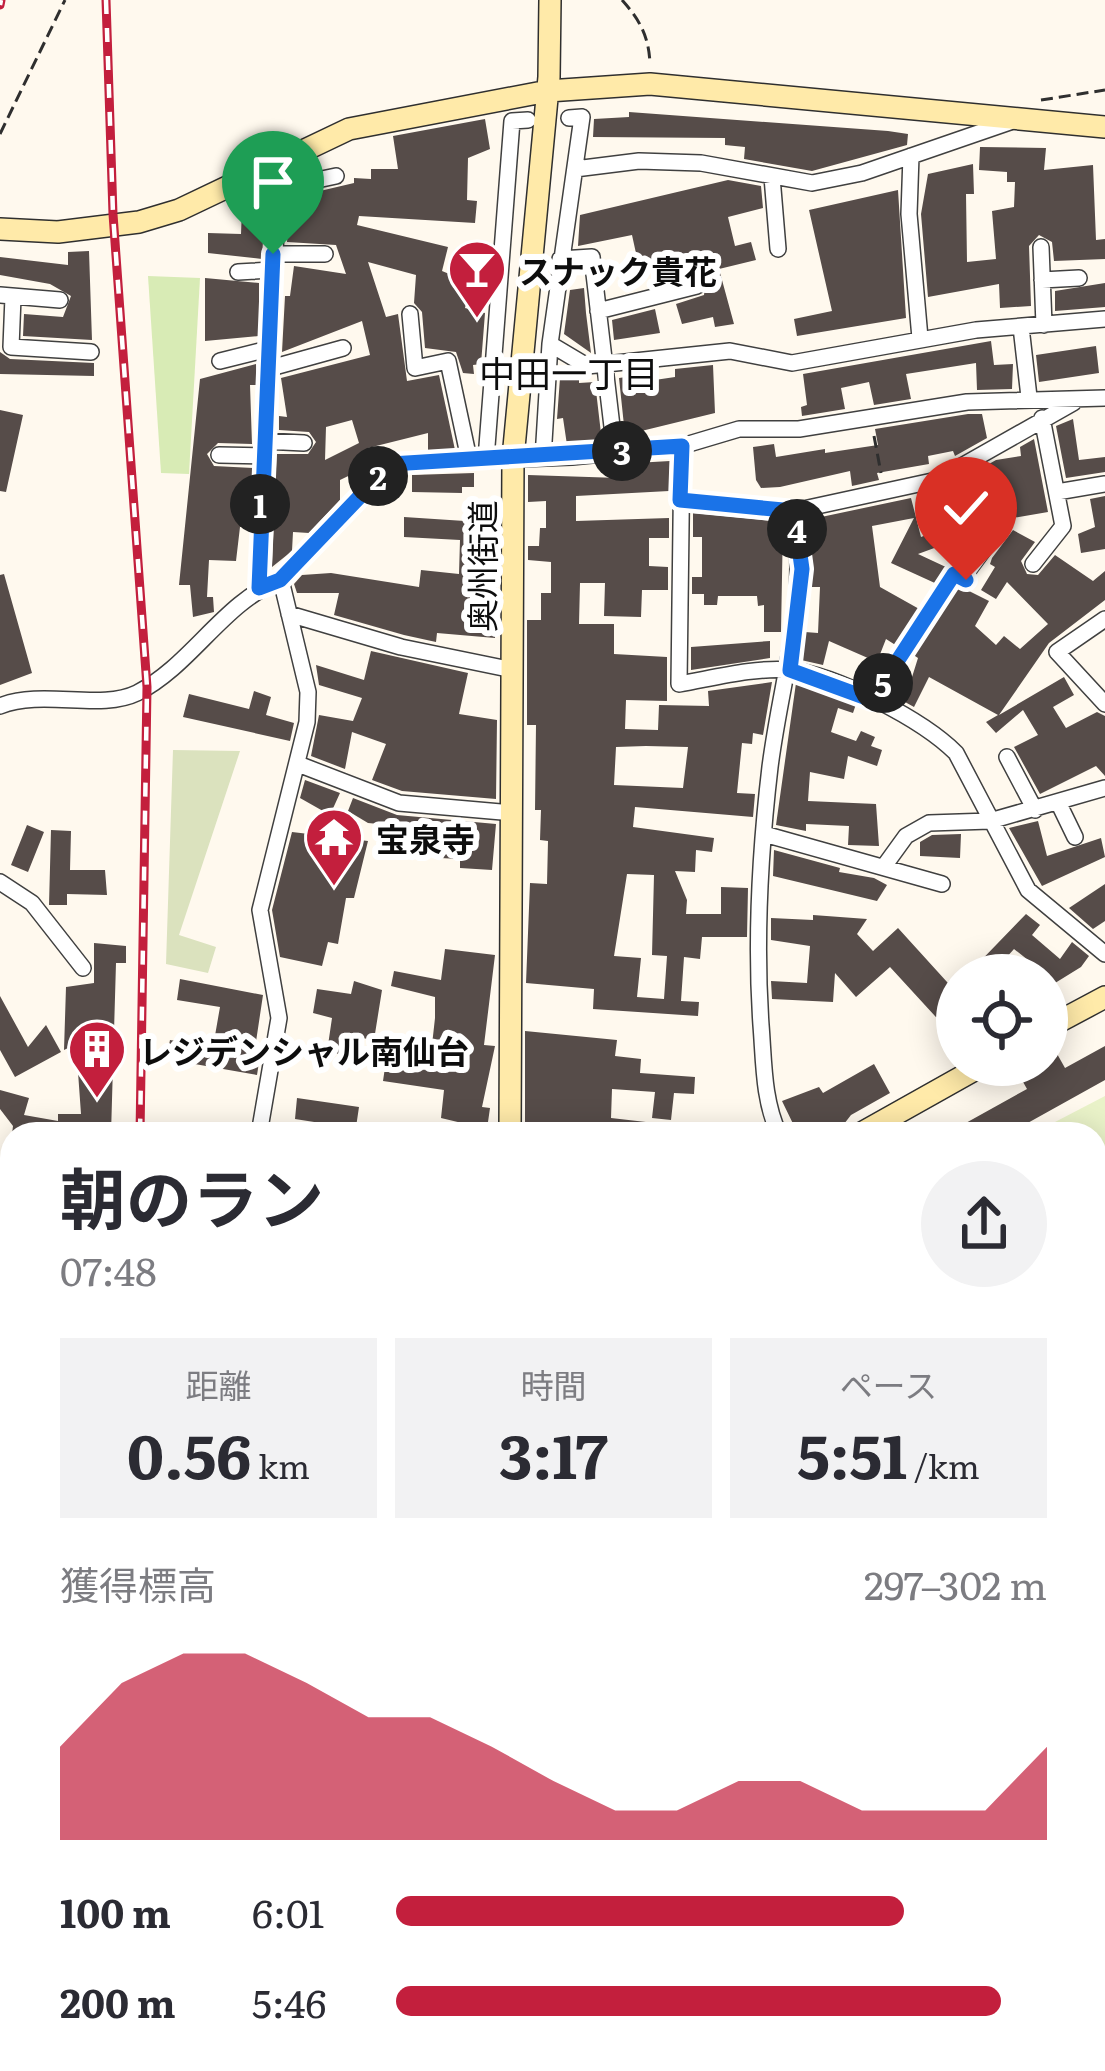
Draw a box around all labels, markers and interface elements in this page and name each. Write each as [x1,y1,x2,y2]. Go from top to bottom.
pin [222,131,324,254]
icon: arrive [240,149,306,215]
bar icon: スナック貴花 [446,238,508,320]
place label: スナック貴花 [519,245,717,294]
district label: 中田一丁目 [479,345,659,398]
pin: 3 [592,421,652,481]
text: 3 [613,426,631,475]
pin: 2 [348,446,408,506]
text: 2 [369,451,387,500]
pin [915,457,1017,580]
pin: 1 [230,474,290,534]
icon: check [933,475,999,541]
text: 1 [253,479,267,528]
pin: 4 [767,499,827,559]
street label: 奥州街道 [456,500,505,632]
text: 4 [787,504,807,553]
pin: 5 [853,653,913,713]
text: 5 [874,658,892,707]
temple icon: 宝泉寺 [303,806,365,888]
place label: 宝泉寺 [376,813,475,862]
map controls [936,954,1068,1086]
button: locate [936,954,1068,1086]
building icon: レジデンシャル南仙台 [66,1018,128,1100]
place label: レジデンシャル南仙台 [139,1025,469,1074]
text: 朝のラン [60,1146,324,1244]
button: share [921,1161,1047,1287]
text: 07:48 [60,1240,157,1298]
text: 距離 [186,1359,252,1408]
text: 時間 [521,1359,587,1408]
text: ペース [840,1359,937,1408]
text: 0.56 [127,1408,251,1497]
text: 3:17 [499,1408,608,1497]
text: 5:51 [797,1408,907,1497]
text: km [251,1440,310,1489]
text: /km [907,1440,980,1489]
text: 獲得標高 [60,1554,216,1612]
text: 297–302 m [864,1554,1047,1612]
text: 100 m [60,1882,171,1940]
text: 6:01 [252,1882,324,1940]
text: 200 m [60,1972,176,2030]
text: 5:46 [252,1972,326,2030]

